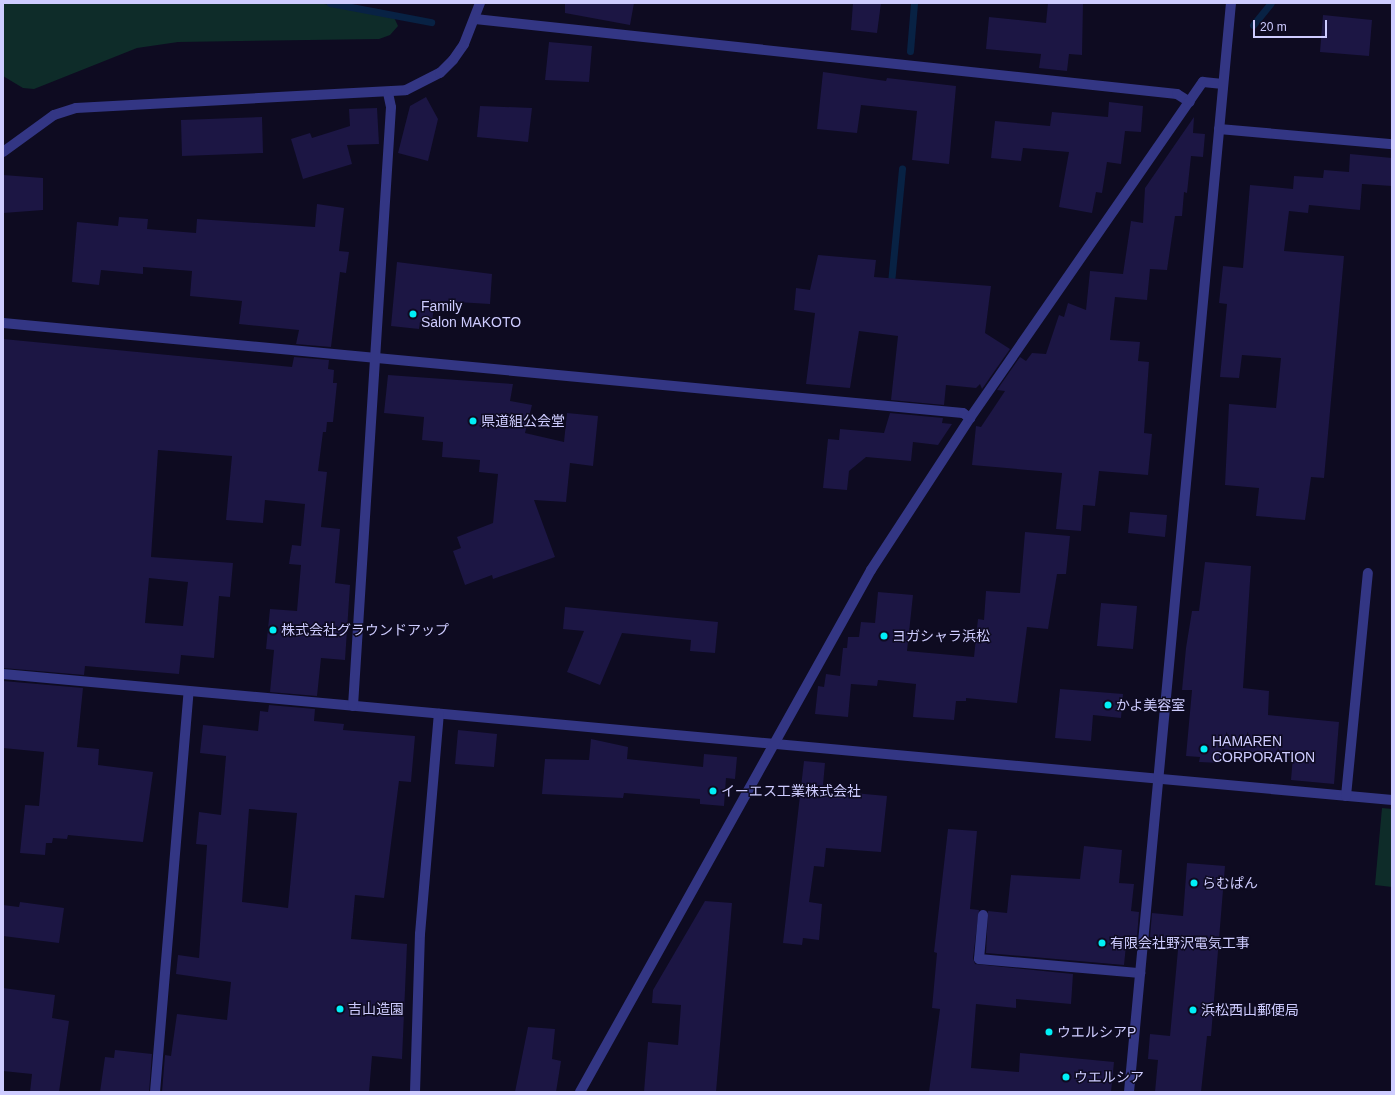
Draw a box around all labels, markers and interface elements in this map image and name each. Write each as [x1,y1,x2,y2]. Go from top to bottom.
scale bar [1255,12,1329,38]
text: 20 m [1260,20,1287,34]
place label: Family Salon MAKOTO [421,298,521,330]
marker: Family Salon MAKOTO [408,309,418,319]
place label: 県道組公会堂 [481,413,565,429]
marker: 県道組公会堂 [468,416,478,426]
place label: 株式会社グラウンドアップ [281,622,449,638]
marker: 株式会社グラウンドアップ [268,625,278,635]
place label: ヨガシャラ浜松 [892,628,990,644]
marker: ヨガシャラ浜松 [879,631,889,641]
place label: かよ美容室 [1116,697,1186,713]
marker: かよ美容室 [1103,700,1113,710]
place label: HAMAREN CORPORATION [1212,733,1315,766]
marker: HAMAREN CORPORATION [1199,744,1209,754]
place label: イーエス工業株式会社 [721,783,861,799]
marker: イーエス工業株式会社 [708,786,718,796]
place label: らむぱん [1202,875,1258,891]
marker: らむぱん [1189,878,1199,888]
place label: 有限会社野沢電気工事 [1110,935,1250,951]
marker: 有限会社野沢電気工事 [1097,938,1107,948]
place label: 吉山造園 [348,1001,404,1017]
place label: 浜松西山郵便局 [1201,1002,1299,1018]
marker: 吉山造園 [335,1004,345,1014]
marker: 浜松西山郵便局 [1188,1005,1198,1015]
place label: ウエルシアP [1057,1024,1136,1040]
marker: ウエルシアP [1044,1027,1054,1037]
place label: ウエルシア [1074,1069,1144,1085]
marker: ウエルシア [1061,1072,1071,1082]

